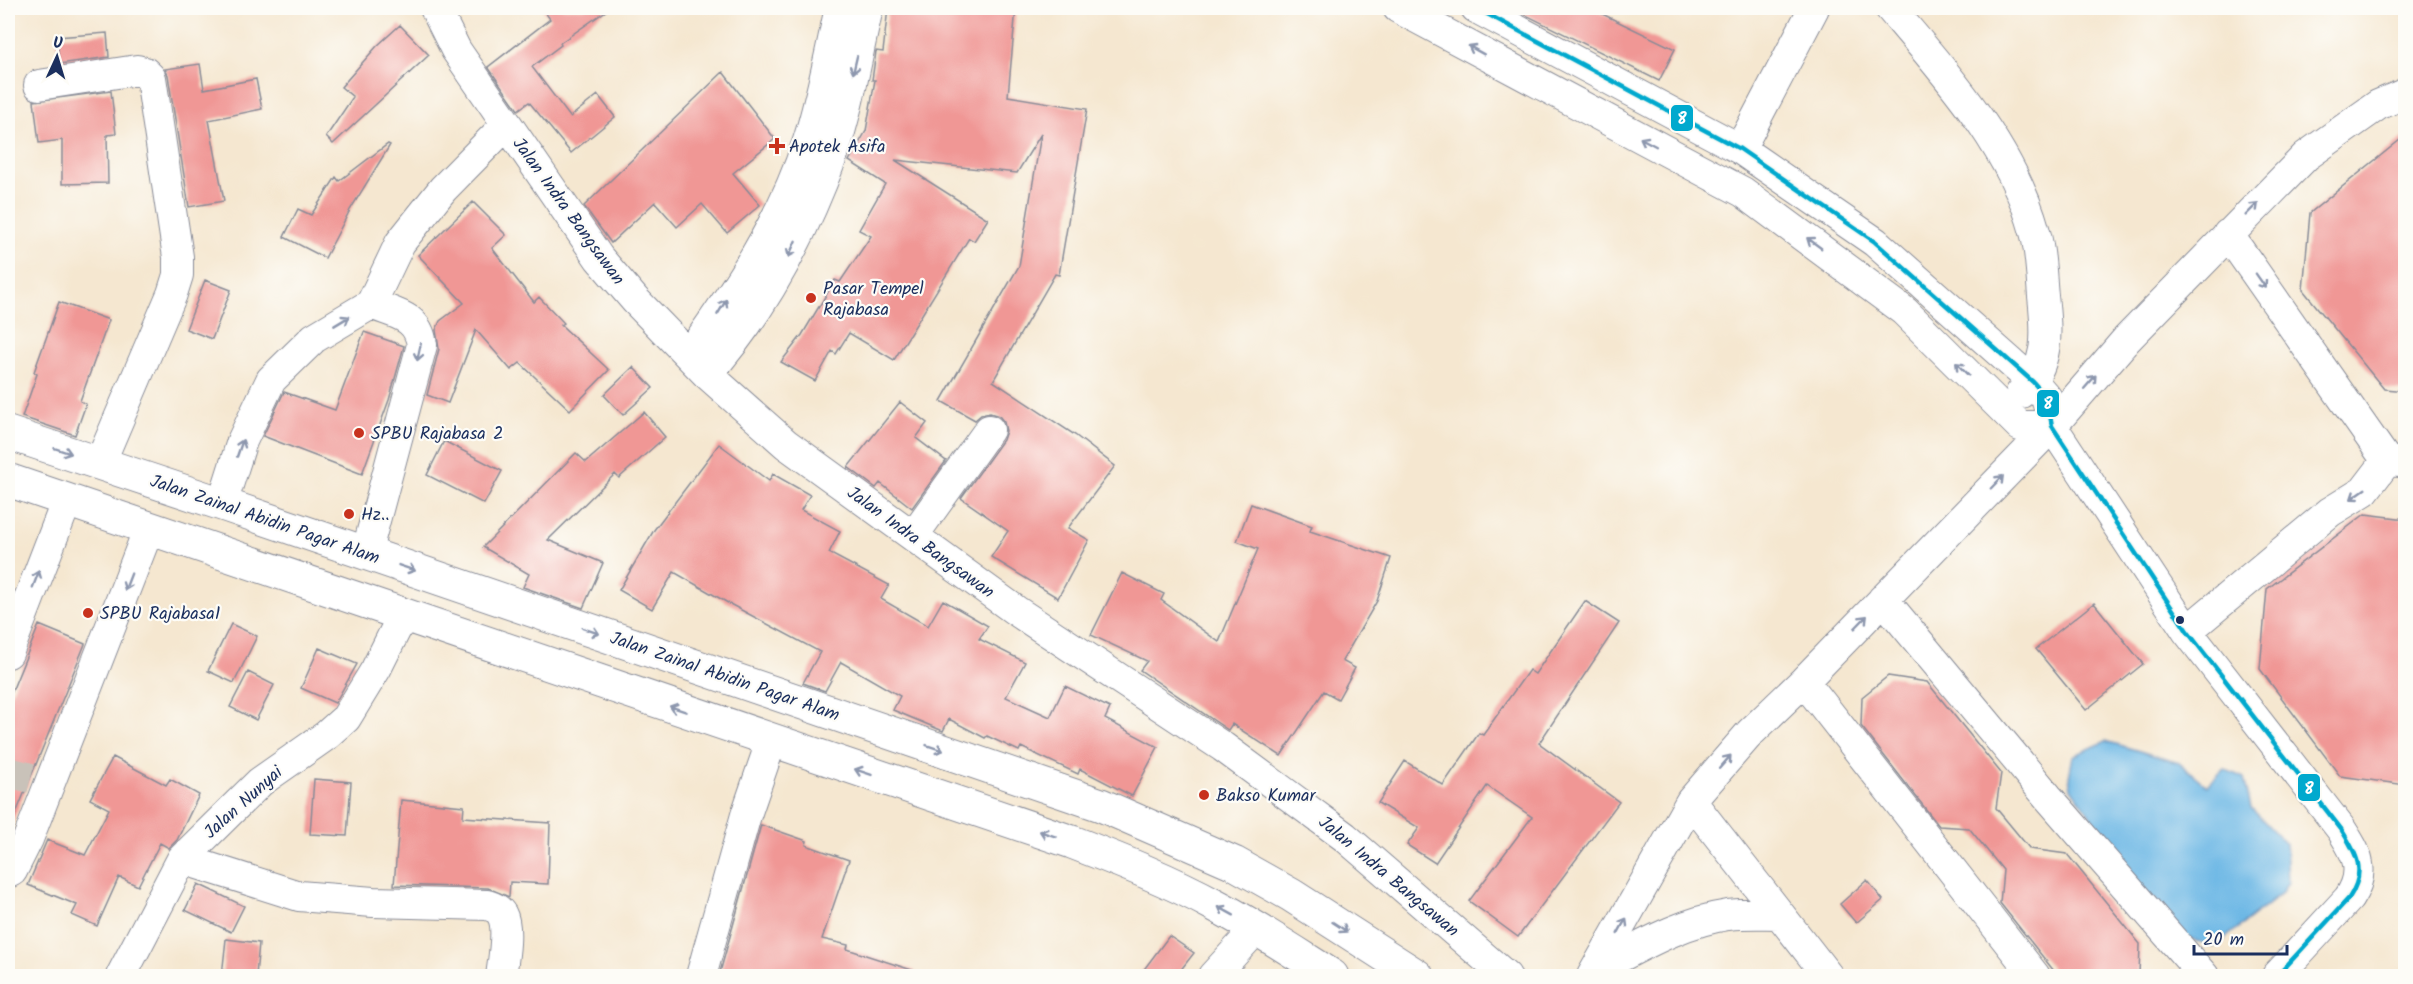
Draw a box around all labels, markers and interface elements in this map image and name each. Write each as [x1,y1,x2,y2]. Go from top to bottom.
north arrow [27,27,87,87]
text: U [52,31,64,56]
one-way arrow [1468,44,1485,56]
one-way arrow [849,54,860,74]
line badge: 8 [1670,104,1694,132]
text: 8 [1677,107,1687,132]
street label: Jalan Indra Bangsawan [504,132,631,292]
place label: Apotek Asifa [789,133,886,162]
one-way arrow [1640,136,1657,148]
marker: Apotek Asifa [770,139,784,153]
one-way arrow [2244,202,2259,217]
one-way arrow [1806,237,1822,250]
one-way arrow [786,239,798,257]
one-way arrow [2255,273,2267,289]
place label: Pasar Tempel Rajabasa [823,275,924,325]
marker: Pasar Tempel Rajabasa [804,291,818,305]
one-way arrow [717,299,729,316]
one-way arrow [333,314,350,326]
one-way arrow [413,342,425,361]
one-way arrow [1955,361,1970,376]
one-way arrow [2083,375,2097,390]
line badge: 8 [2036,389,2060,418]
text: 8 [2043,392,2053,417]
place label: SPBU Rajabasa 2 [371,420,503,449]
marker: SPBU Rajabasa 2 [352,426,366,440]
one-way arrow [235,439,246,458]
one-way arrow [53,446,72,457]
street label: Jalan Zainal Abidin Pagar Alam [146,467,383,573]
one-way arrow [1990,475,2004,490]
street label: Jalan Indra Bangsawan [840,480,1000,607]
one-way arrow [2350,488,2366,500]
place label: Hz.. [361,501,390,530]
marker: Hz.. [342,507,356,521]
one-way arrow [397,563,416,574]
one-way arrow [31,570,42,588]
one-way arrow [122,572,133,591]
place label: SPBU Rajabasa1 [100,600,220,629]
marker: SPBU Rajabasa1 [81,606,95,620]
one-way arrow [1853,614,1868,629]
unlabelled marker [2174,614,2186,626]
street label: Jalan Zainal Abidin Pagar Alam [606,624,843,730]
one-way arrow [582,626,601,637]
one-way arrow [669,703,688,714]
one-way arrow [925,743,944,754]
one-way arrow [1718,755,1732,770]
street label: Jalan Nunyai [198,759,291,847]
one-way arrow [854,766,873,777]
line badge: 8 [2297,773,2321,802]
text: 8 [2304,777,2314,802]
place label: Bakso Kumar [1216,782,1316,811]
marker: Bakso Kumar [1197,788,1211,802]
street label: Jalan Indra Bangsawan [1311,809,1465,945]
one-way arrow [1039,828,1058,839]
one-way arrow [1218,905,1236,916]
one-way arrow [1616,918,1628,935]
scale bar [2194,918,2287,956]
one-way arrow [1331,921,1348,933]
text: 20 m [2203,926,2244,955]

